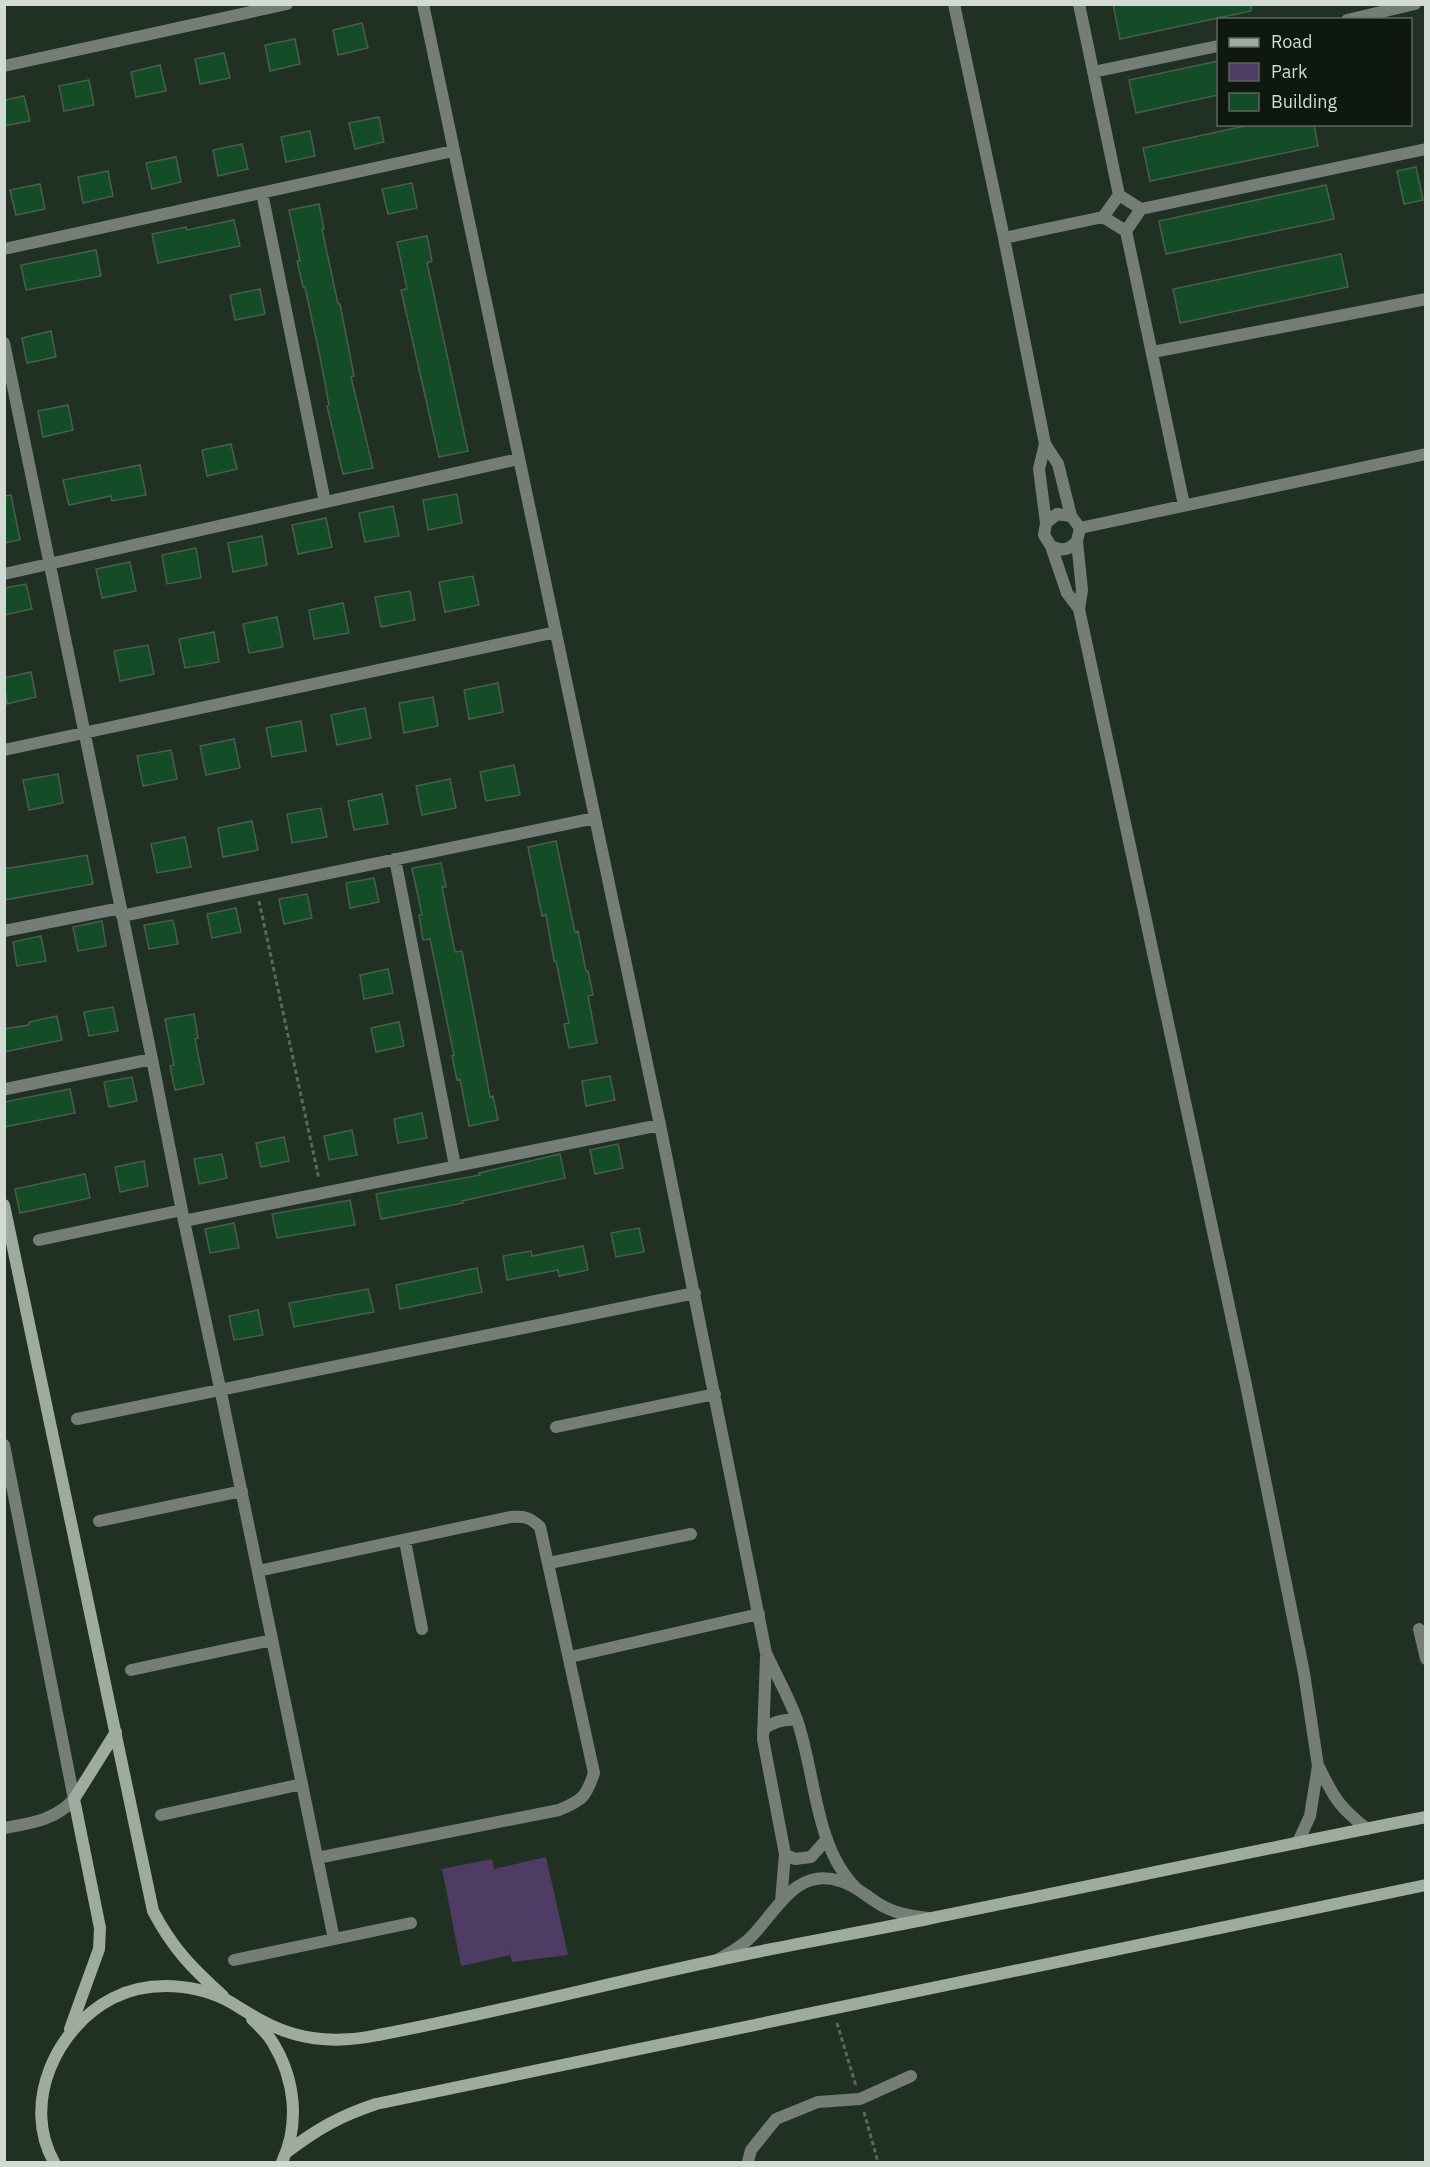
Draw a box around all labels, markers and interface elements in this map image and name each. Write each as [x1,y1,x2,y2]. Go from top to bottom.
legend [1217,18,1412,126]
text: Road [1271,30,1312,53]
text: Park [1271,60,1308,83]
text: Building [1271,90,1338,113]

